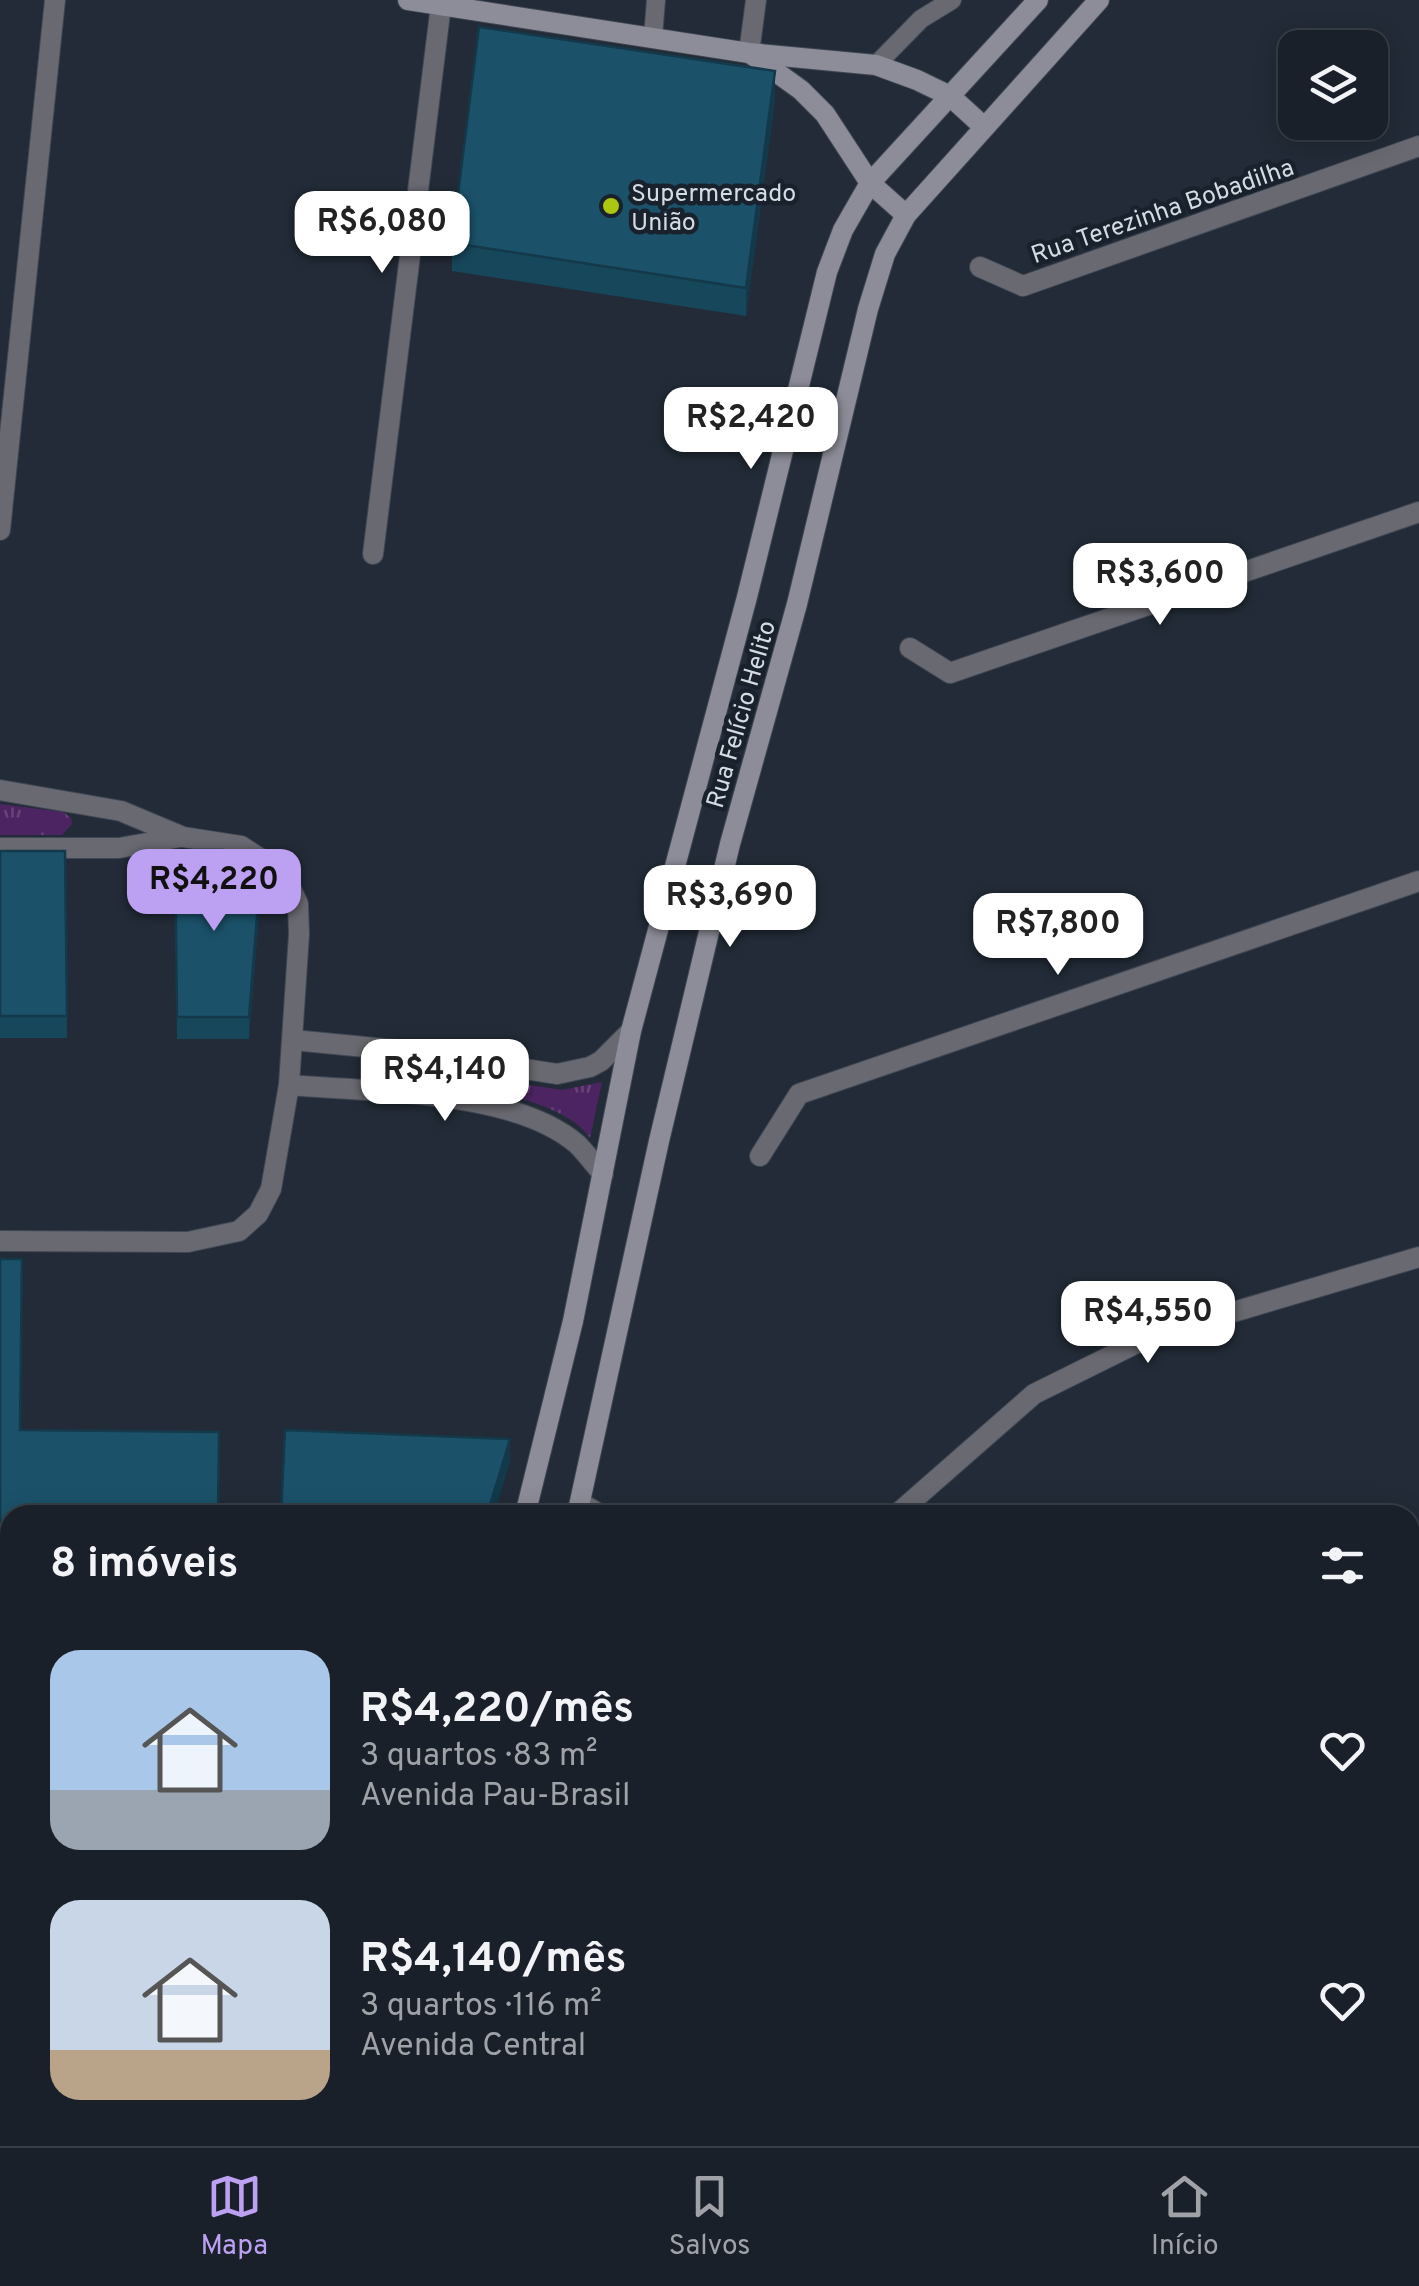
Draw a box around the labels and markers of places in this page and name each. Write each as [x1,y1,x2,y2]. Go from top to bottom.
place label: Supermercado União [631,179,796,240]
pin: R$6,080 [290,191,474,276]
marker: Supermercado União [600,195,622,217]
pin: R$2,420 [659,387,843,472]
pin: R$3,600 [1068,543,1252,628]
pin: R$4,220 [122,849,306,934]
pin: R$3,690 [638,865,822,950]
pin: R$7,800 [966,893,1150,978]
pin: R$4,140 [353,1039,537,1124]
pin: R$4,550 [1056,1281,1240,1366]

